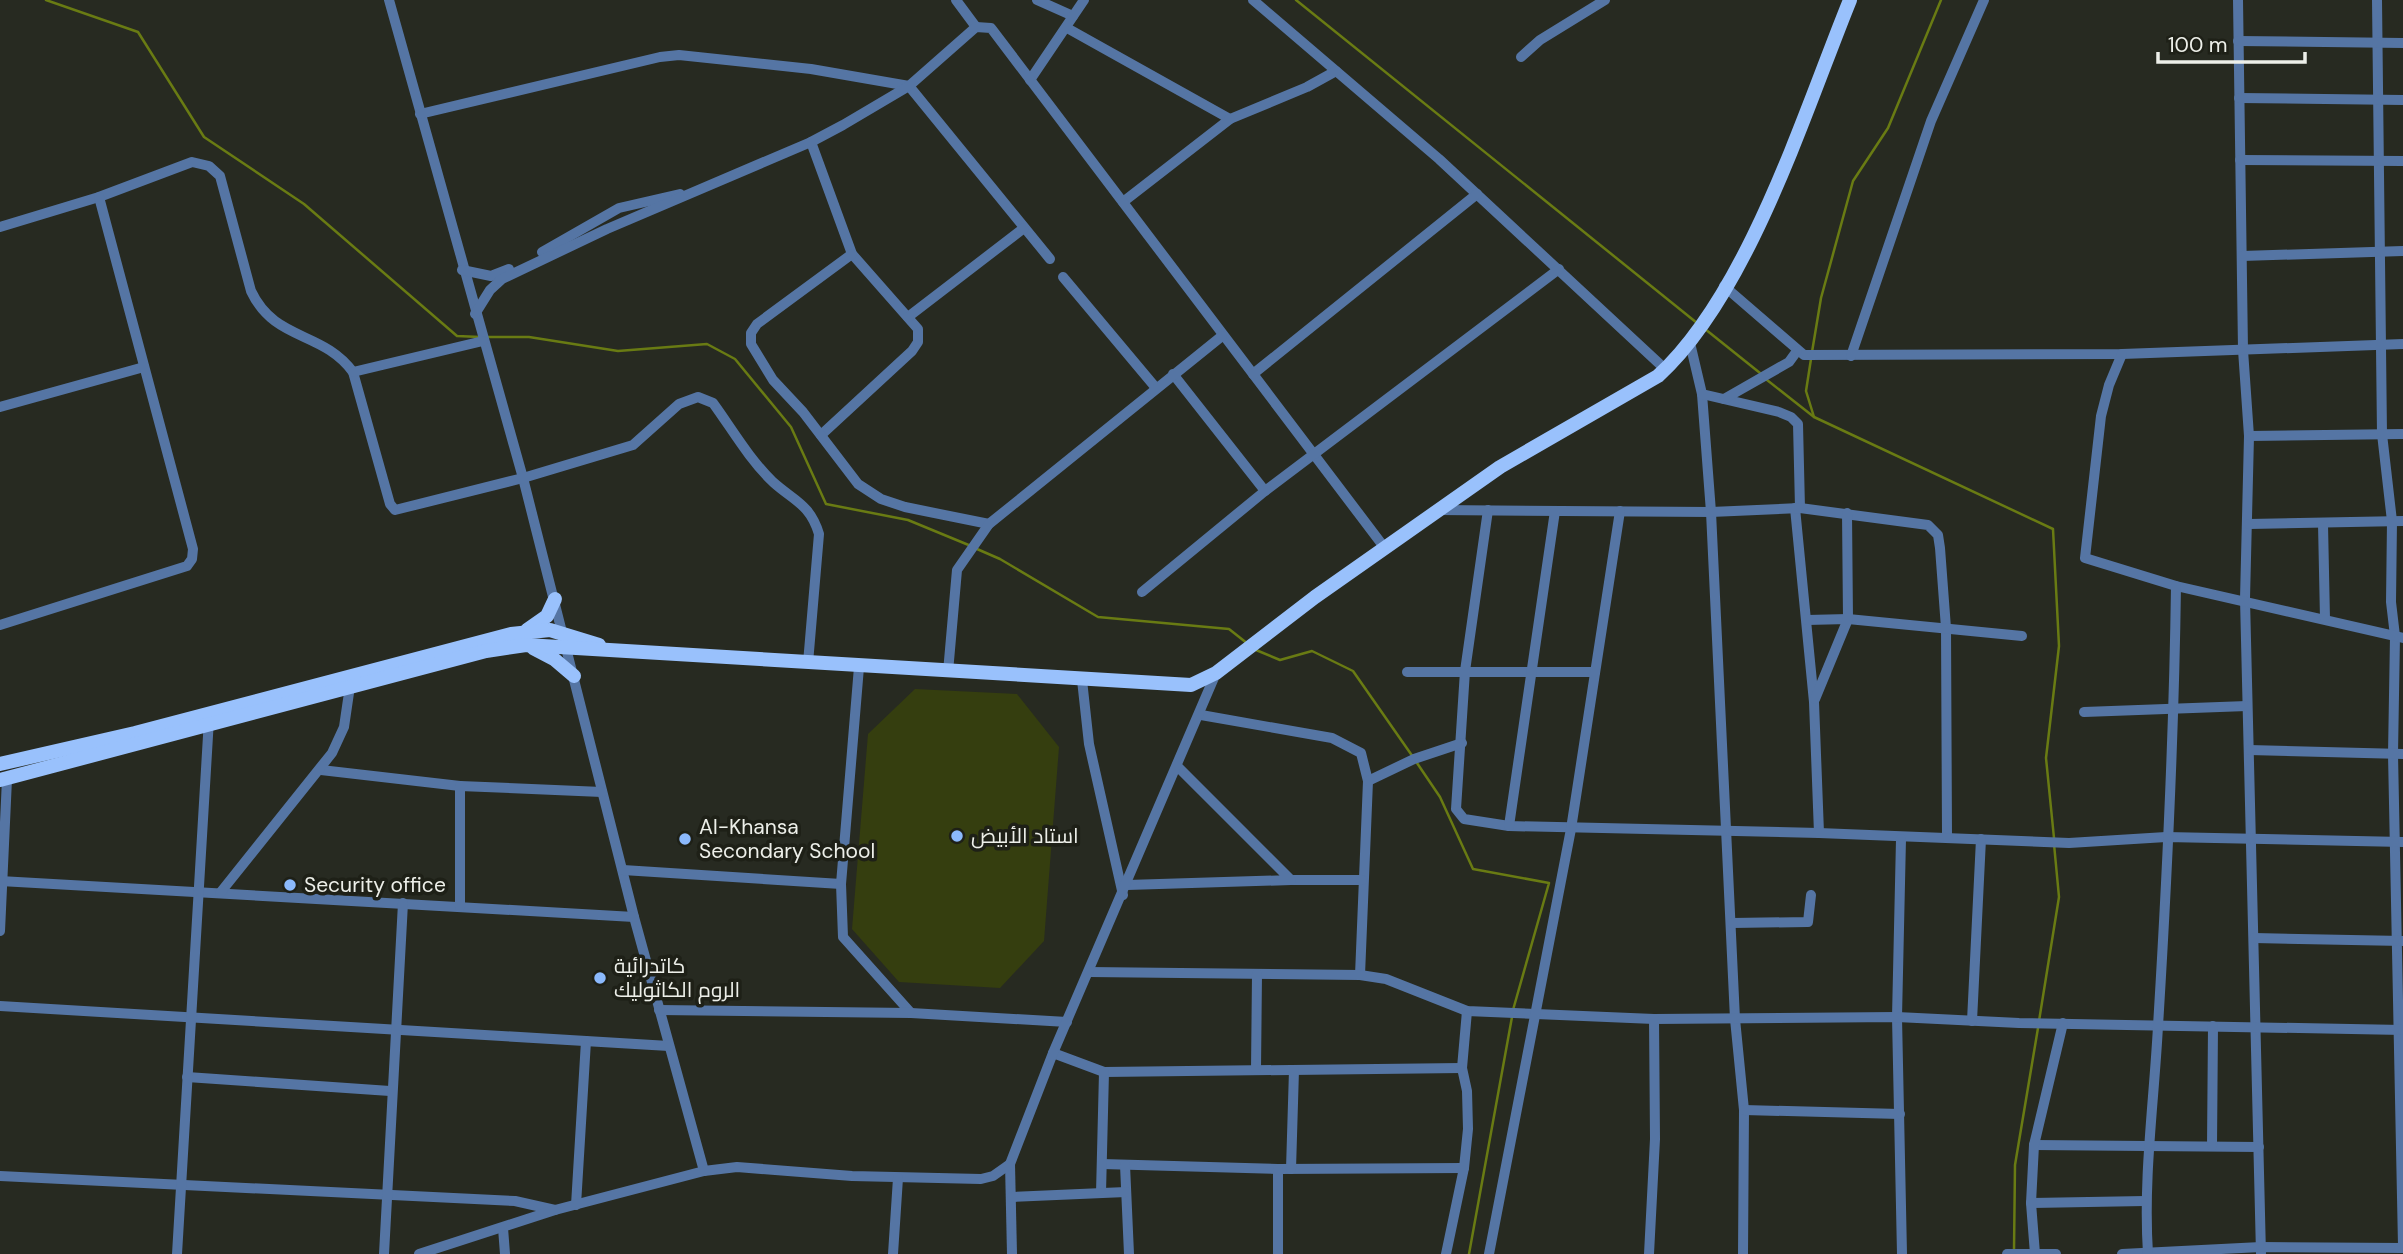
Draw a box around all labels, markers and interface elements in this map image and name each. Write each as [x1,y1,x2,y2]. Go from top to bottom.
scale bar [2158,21,2305,65]
text: 100 m [2168,31,2228,59]
place label: Al-Khansa Secondary School [699,813,875,865]
place label: استاد الأبيض [971,822,1079,850]
marker: استاد الأبيض [949,828,965,844]
marker: Al-Khansa Secondary School [677,831,693,847]
place label: Security office [304,871,446,899]
marker: Security office [282,877,298,893]
place label: كاتدرائية الروم الكاثوليك [614,952,740,1004]
marker: كاتدرائية الروم الكاثوليك [592,970,608,986]

